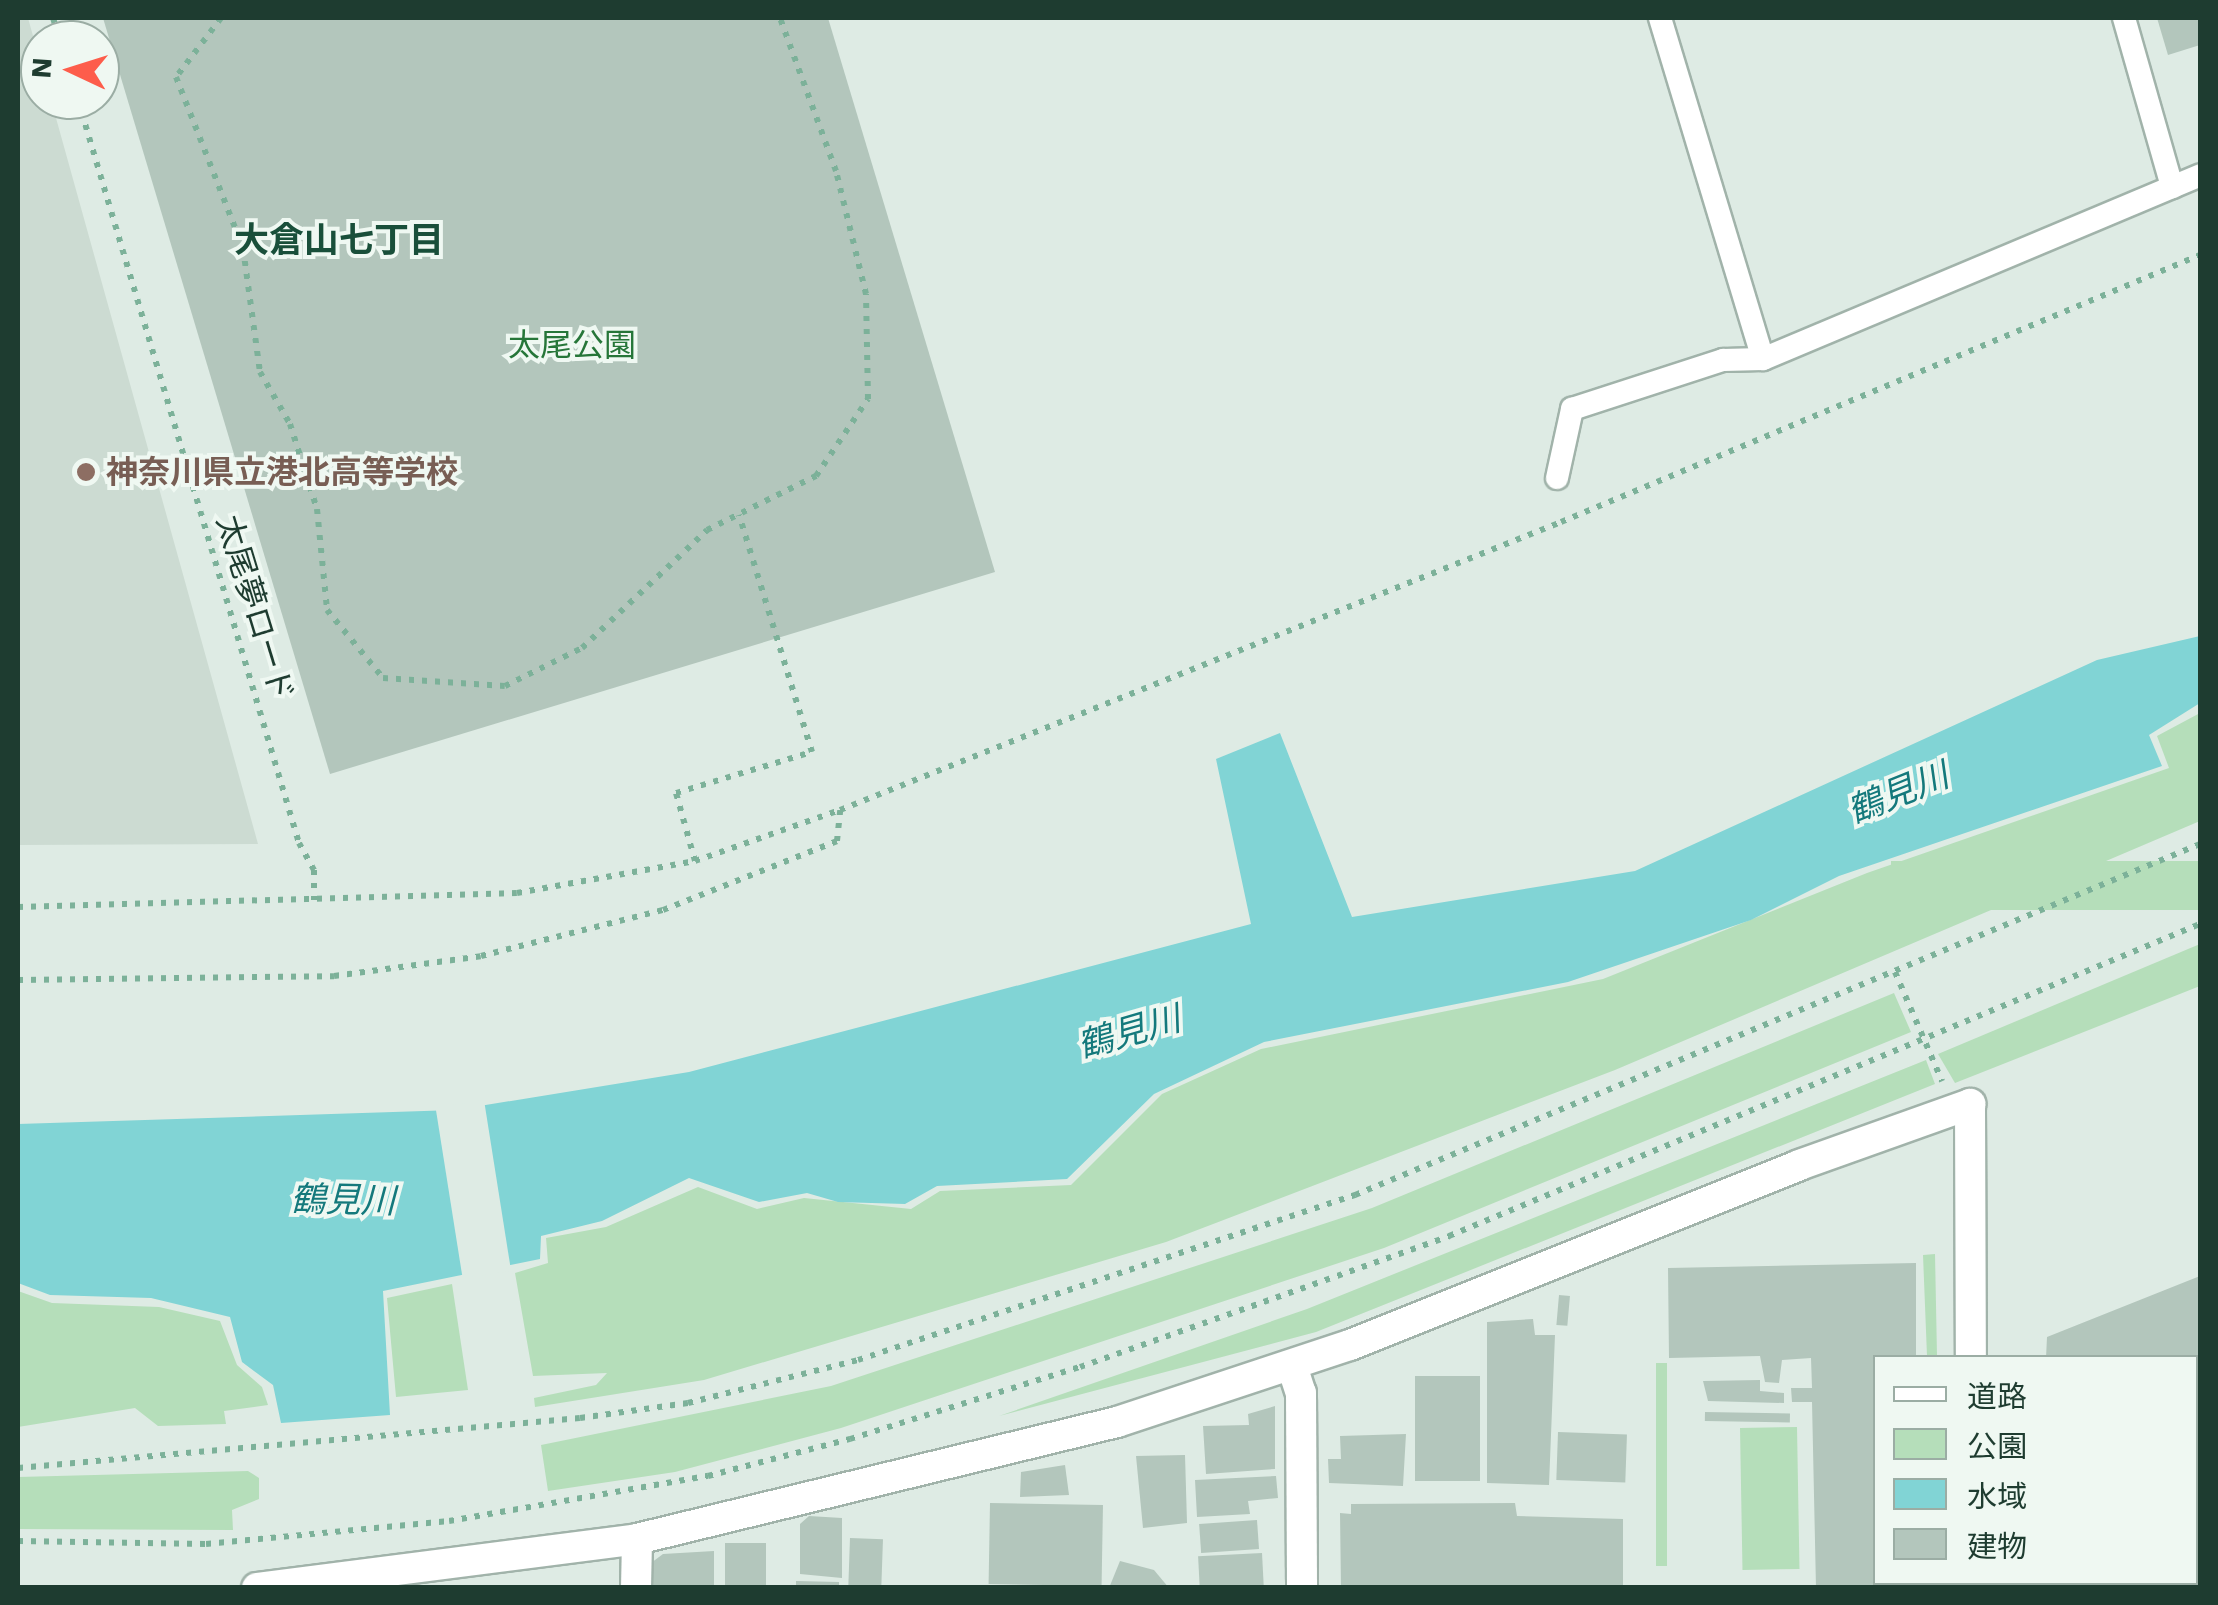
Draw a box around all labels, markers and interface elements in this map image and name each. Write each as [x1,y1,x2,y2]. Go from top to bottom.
north arrow [20,20,120,120]
text: N [24,57,59,80]
district label: 大倉山七丁目 [234,219,444,261]
park label: 太尾公園 [508,326,636,364]
place label: 神奈川県立港北高等学校 [106,453,458,491]
marker: 神奈川県立港北高等学校 [75,461,97,483]
street label: 太尾夢ロード [209,511,301,705]
water label: 鶴見川 [1841,754,1955,832]
water label: 鶴見川 [1073,997,1185,1067]
water label: 鶴見川 [290,1178,396,1222]
legend [1873,1355,2198,1585]
text: 道路 [1967,1379,2027,1414]
text: 公園 [1967,1429,2027,1464]
text: 水域 [1967,1479,2027,1514]
text: 建物 [1967,1529,2027,1564]

